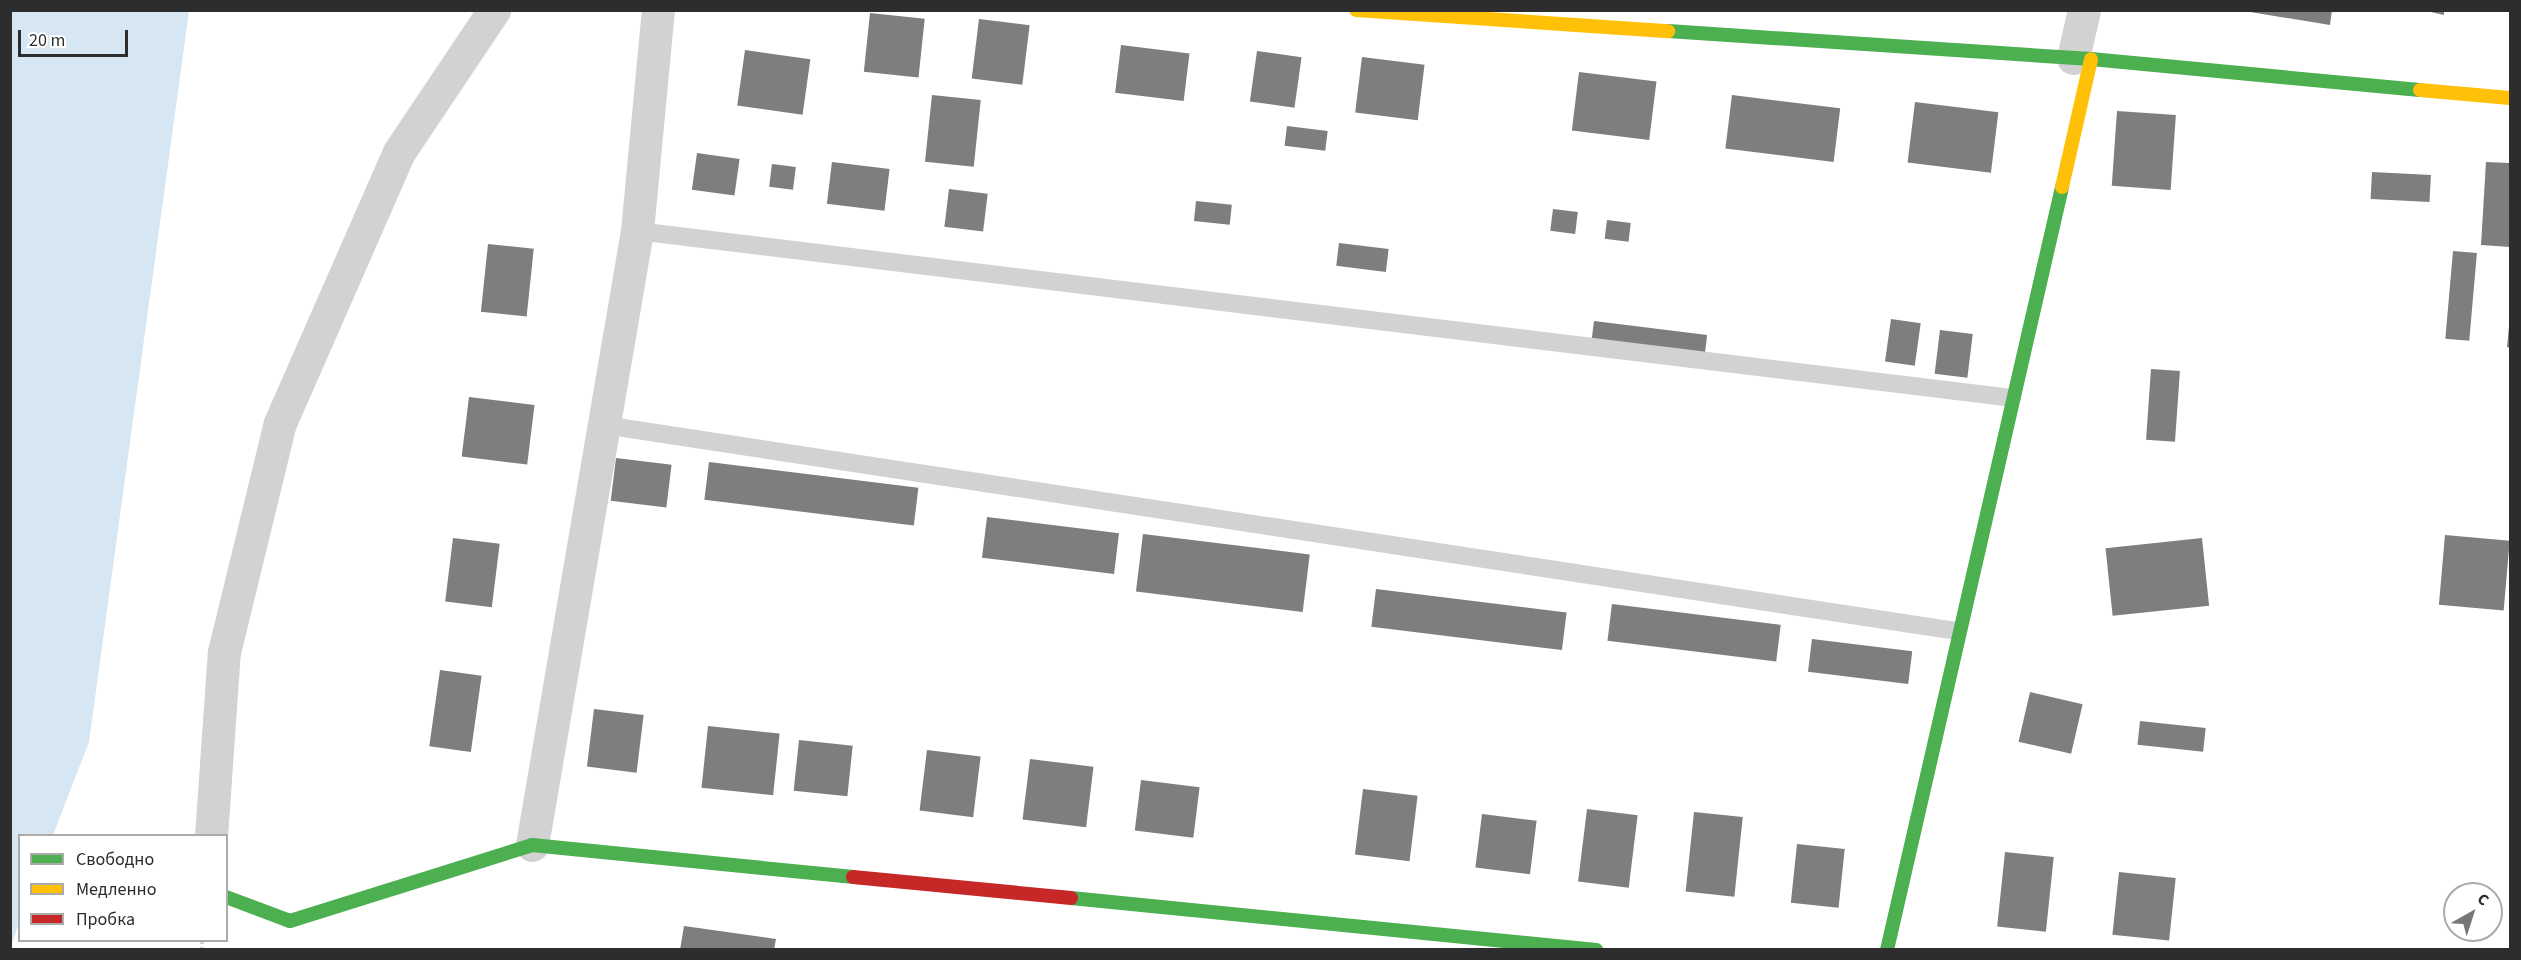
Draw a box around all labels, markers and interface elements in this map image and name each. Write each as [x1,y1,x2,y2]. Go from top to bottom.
scale bar [21,18,130,56]
text: 20 m [29,28,65,53]
legend [18,834,228,942]
text: Свободно [76,847,154,872]
text: Медленно [76,877,156,902]
north arrow [2443,882,2503,942]
text: С [2473,888,2494,911]
text: Пробка [76,907,135,932]

